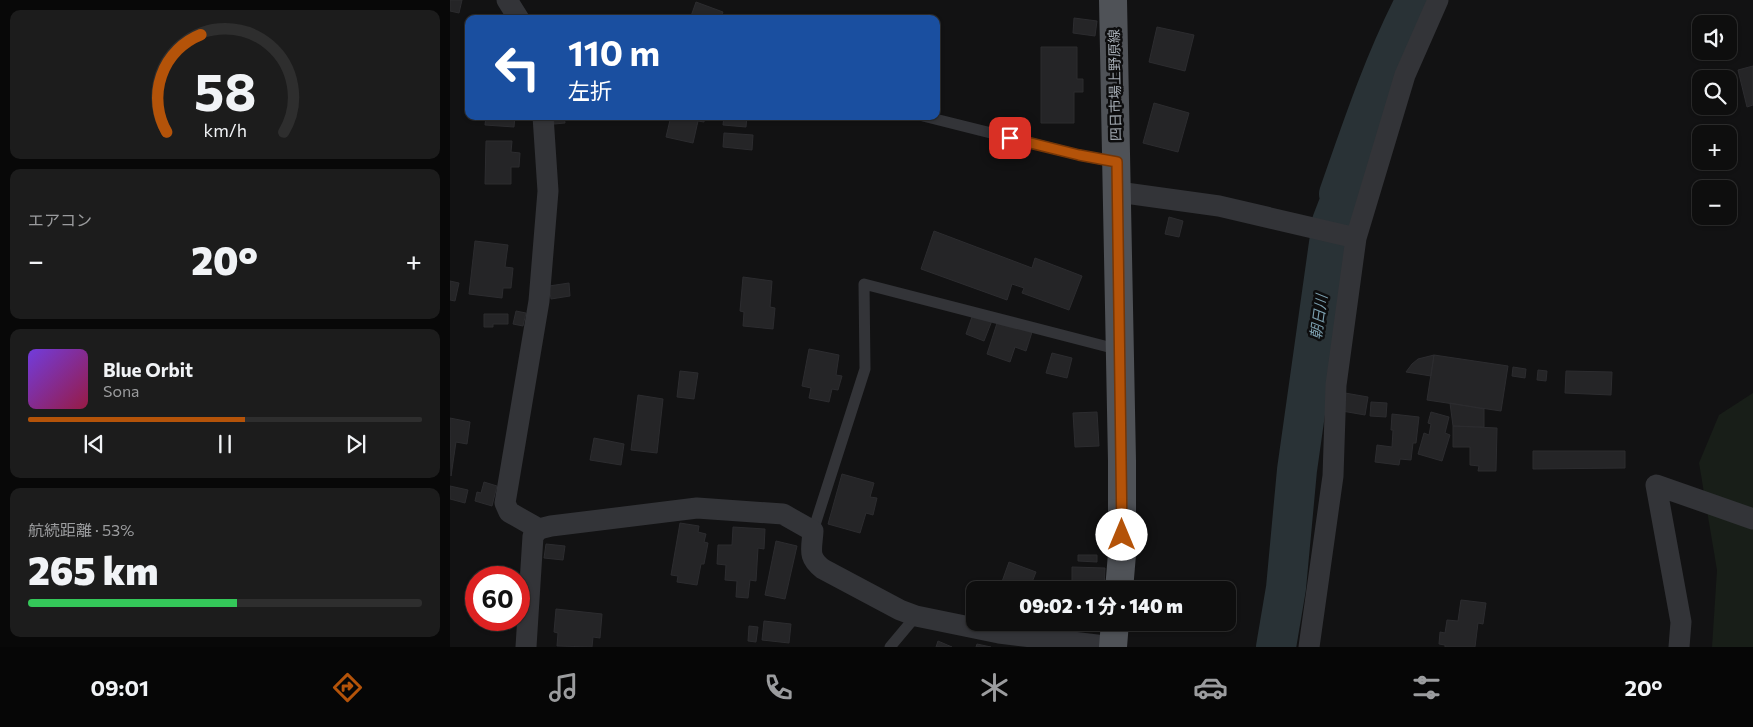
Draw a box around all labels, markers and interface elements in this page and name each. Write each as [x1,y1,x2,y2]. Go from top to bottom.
map controls [1692,15,1737,225]
button: sound [1692,15,1737,60]
street label: 四日市場上野原線 [1105,29,1124,141]
text: 110 m [568,30,660,73]
icon: left [485,35,550,100]
text: 58 [194,58,256,122]
button: search [1692,70,1737,115]
text: 左折 [568,77,612,104]
pin [989,117,1031,159]
text: km/h [203,119,247,141]
icon: arrive [996,124,1024,152]
button: + [1692,125,1737,170]
button: − [1692,180,1737,225]
text: エアコン [28,210,92,229]
text: 20° [191,236,258,283]
text: − [28,243,44,277]
text: + [406,243,422,277]
water label: 朝日川 [1306,291,1330,340]
text: Blue Orbit [103,358,193,381]
text: Sona [103,381,139,400]
icon: previous [80,430,108,458]
icon: pause [211,430,239,458]
icon: next [342,430,370,458]
position arrow [1095,508,1147,560]
text: 航続距離 · 53% [28,520,134,539]
text: 265 km [28,546,159,593]
speed limit sign: 60 [465,566,530,631]
text: 09:02 · 1 分 · 140 m [1019,594,1183,617]
icon: directions [330,670,365,705]
icon: music [546,670,581,705]
icon: phone [761,670,796,705]
icon: climate [977,670,1012,705]
icon: car [1193,670,1228,705]
icon: filters [1409,670,1444,705]
text: 09:01 [90,674,149,701]
text: 20° [1625,674,1663,701]

